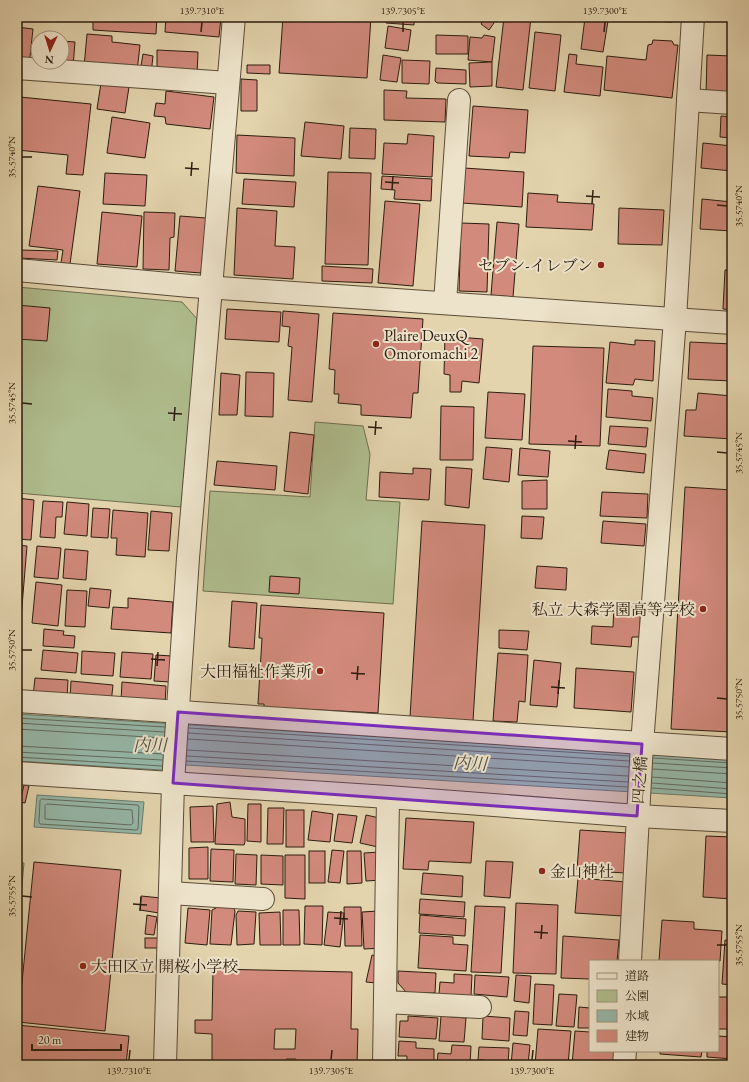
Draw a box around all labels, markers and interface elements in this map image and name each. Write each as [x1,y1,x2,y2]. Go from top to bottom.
text: 139.7310°E [180,4,225,17]
text: 139.7305°E [381,4,426,17]
text: 139.7300°E [583,4,628,17]
north arrow [30,30,70,70]
text: N [44,53,54,67]
text: 35.5740°N [5,136,18,178]
text: 35.5740°N [732,185,745,227]
place label: セブン-イレブン [478,255,593,276]
marker: セブン-イレブン [596,260,606,270]
place label: Plaire DeuxQ Omoromachi 2 [384,325,479,364]
marker: Plaire DeuxQ Omoromachi 2 [371,339,381,349]
text: 35.5745°N [5,382,18,424]
text: 35.5745°N [732,432,745,474]
place label: 私立 大森学園高等学校 [532,599,695,620]
marker: 私立 大森学園高等学校 [698,604,708,614]
text: 35.5750°N [5,629,18,671]
place label: 大田福祉作業所 [200,661,312,682]
marker: 大田福祉作業所 [315,666,325,676]
text: 35.5750°N [732,678,745,720]
water label: 内川 [133,734,169,756]
water label: 内川 [452,751,490,775]
street label: 四之橋 [627,755,652,805]
place label: 金山神社 [550,861,614,882]
marker: 金山神社 [537,866,547,876]
text: 35.5755°N [5,875,18,917]
text: 35.5755°N [732,924,745,966]
place label: 大田区立 開桜小学校 [91,956,238,977]
legend [589,960,719,1052]
marker: 大田区立 開桜小学校 [78,961,88,971]
text: 道路 [625,968,649,984]
text: 公園 [625,988,649,1004]
text: 水域 [625,1008,649,1024]
scale bar [32,1026,121,1052]
text: 建物 [625,1028,649,1044]
text: 20 m [38,1032,62,1048]
text: 139.7310°E [107,1064,152,1077]
text: 139.7305°E [309,1064,354,1077]
text: 139.7300°E [510,1064,555,1077]

